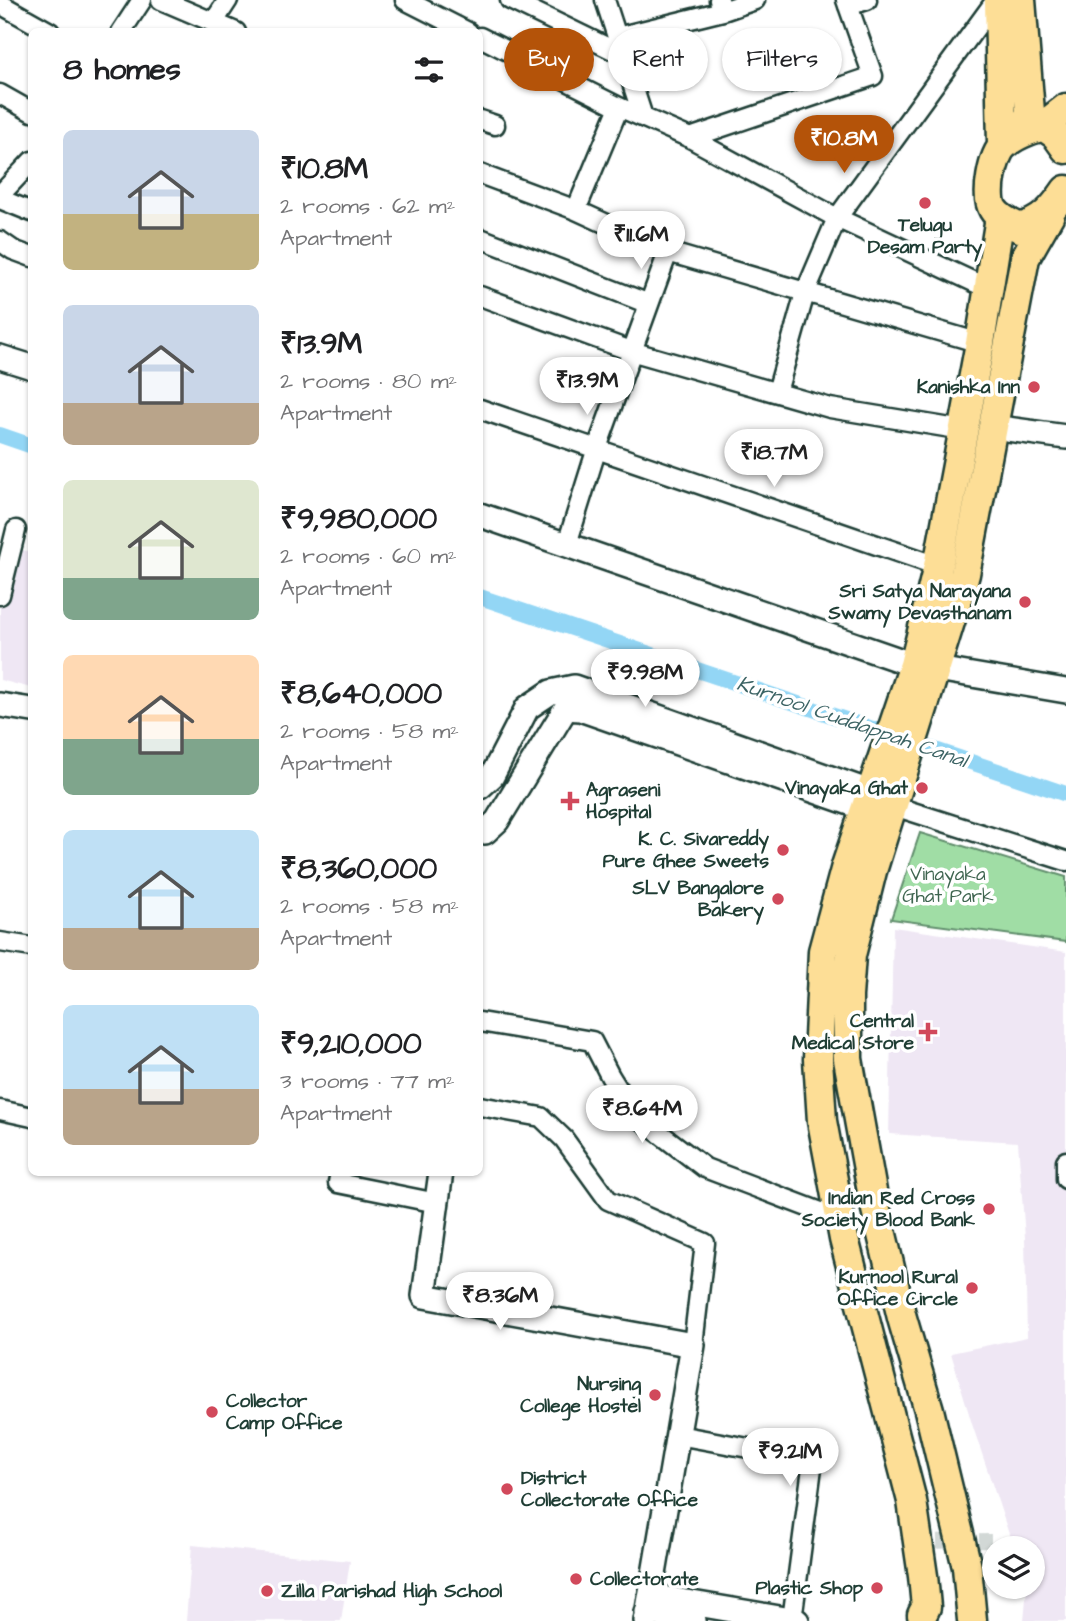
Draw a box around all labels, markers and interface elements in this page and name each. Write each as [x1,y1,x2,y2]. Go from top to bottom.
chip: Buy [504,28,594,91]
chip: Rent [608,28,708,91]
chip: Filters [722,28,842,91]
text: 8 homes [63,49,181,91]
icon: filters [410,51,448,89]
pin: ₹10.8M [787,116,901,175]
text: ₹10.8M [810,122,878,154]
text: ₹10.8M [280,148,368,190]
icon: home [119,158,203,242]
text: 2 rooms · 62 m² [280,190,455,222]
marker: Telugu Desam Party [917,195,933,211]
pin: ₹11.6M [584,212,698,271]
place label: Telugu Desam Party [868,212,983,262]
text: ₹11.6M [613,218,669,250]
text: Apartment [280,222,392,254]
text: ₹13.9M [280,323,362,365]
icon: home [119,333,203,417]
pin: ₹13.9M [530,358,644,417]
text: ₹13.9M [555,364,619,396]
text: 2 rooms · 80 m² [280,365,457,397]
place label: Kanishka Inn [917,374,1021,401]
marker: Kanishka Inn [1026,379,1042,395]
text: Apartment [280,397,392,429]
pin: ₹18.7M [717,430,831,489]
text: ₹18.7M [740,436,808,468]
text: ₹9,980,000 [280,498,437,540]
icon: home [119,508,203,592]
text: 2 rooms · 60 m² [280,540,457,572]
text: Apartment [280,572,392,604]
place label: Sri Satya Narayana Swamy Devasthanam [828,578,1012,628]
marker: Sri Satya Narayana Swamy Devasthanam [1017,594,1033,610]
pin: ₹9.98M [588,650,702,709]
text: ₹9.98M [607,656,683,688]
water label: Kurnool Cuddappah Canal [733,669,973,776]
text: ₹8,640,000 [280,673,442,715]
icon: home [119,683,203,767]
text: 2 rooms · 58 m² [280,715,459,747]
text: Apartment [280,747,392,779]
place label: Vinayaka Ghat [784,775,908,803]
place label: Agraseni Hospital [586,777,660,826]
marker: Vinayaka Ghat [914,780,930,796]
marker: Agraseni Hospital [560,791,580,811]
place label: K. C. Sivareddy Pure Ghee Sweets [603,826,770,875]
marker: K. C. Sivareddy Pure Ghee Sweets [775,842,791,858]
text: ₹8,360,000 [280,848,437,890]
icon: home [119,858,203,942]
park label: Vinayaka Ghat Park [902,861,994,910]
place label: SLV Bangalore Bakery [632,875,765,925]
text: 2 rooms · 58 m² [280,890,459,922]
marker: SLV Bangalore Bakery [770,891,786,907]
text: Apartment [280,922,392,954]
place label: Central Medical Store [792,1008,915,1057]
text: ₹9,210,000 [280,1023,422,1065]
marker: Central Medical Store [920,1024,936,1040]
icon: home [119,1033,203,1117]
text: 3 rooms · 77 m² [280,1065,455,1097]
pin: ₹8.64M [585,1086,699,1145]
text: ₹8.64M [602,1092,682,1124]
text: Apartment [280,1097,392,1129]
place label: Indian Red Cross Society Blood Bank [801,1185,975,1235]
marker: Indian Red Cross Society Blood Bank [981,1201,997,1217]
place label: Kurnool Rural Office Circle [838,1264,959,1313]
pin: ₹8.36M [443,1272,557,1332]
text: ₹8.36M [462,1279,538,1311]
marker: Kurnool Rural Office Circle [964,1280,980,1296]
place label: Nursing College Hostel [520,1371,641,1421]
marker: Nursing College Hostel [647,1387,663,1403]
place label: Collector Camp Office [226,1388,343,1437]
marker: Collector Camp Office [204,1404,220,1420]
pin: ₹9.21M [733,1428,847,1488]
text: ₹9.21M [758,1435,822,1467]
place label: District Collectorate Office [521,1465,699,1514]
marker: District Collectorate Office [499,1481,515,1497]
map controls [982,1536,1045,1599]
button: layers [982,1536,1045,1599]
place label: Collectorate [590,1566,700,1593]
marker: Collectorate [568,1571,584,1587]
place label: Plastic Shop [756,1575,863,1602]
place label: Zilla Parishad High School [281,1578,502,1606]
marker: Plastic Shop [869,1580,885,1596]
marker: Zilla Parishad High School [259,1583,275,1599]

